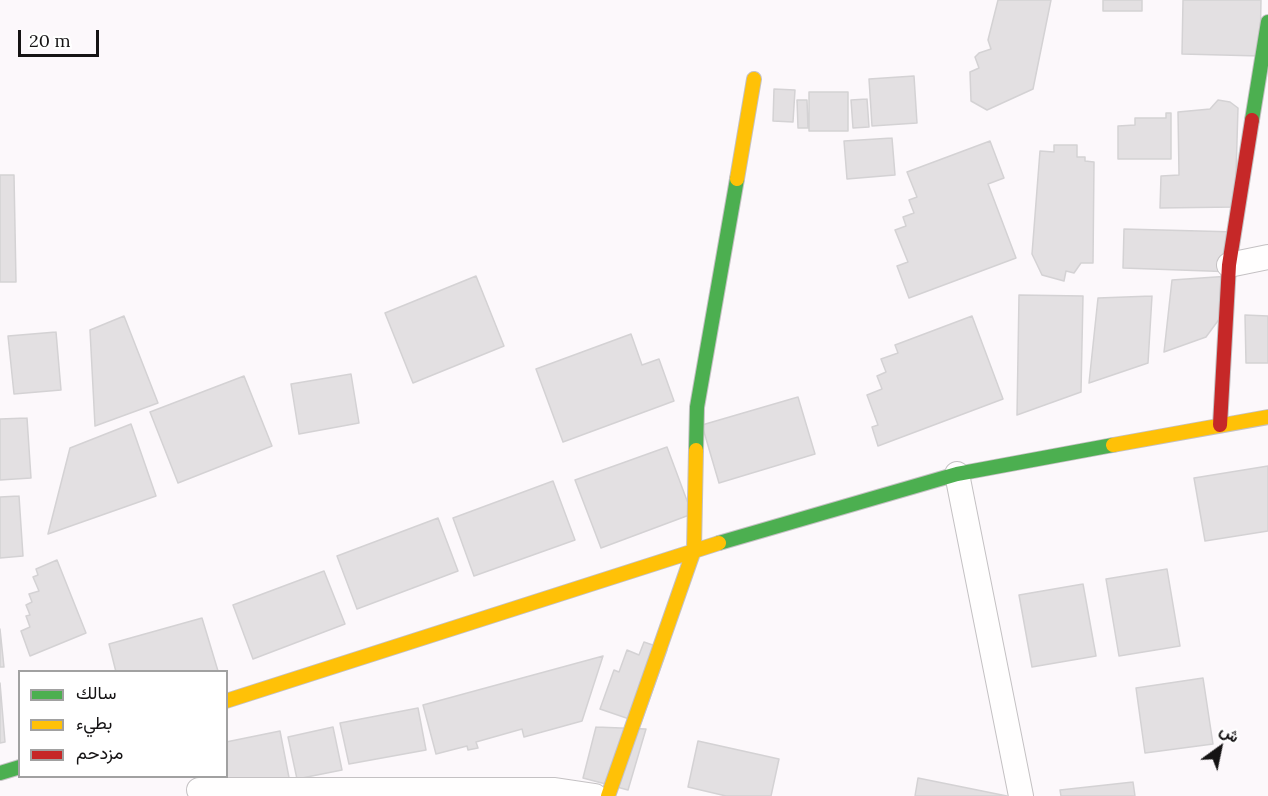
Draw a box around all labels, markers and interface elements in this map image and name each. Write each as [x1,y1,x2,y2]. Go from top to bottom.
scale bar [21,18,102,56]
text: 20 m [29,29,71,52]
legend [18,670,228,778]
text: سالك [76,681,116,704]
text: بطيء [76,711,112,734]
north arrow [1190,718,1250,778]
text: ش [1216,719,1243,747]
text: مزدحم [76,741,123,764]

